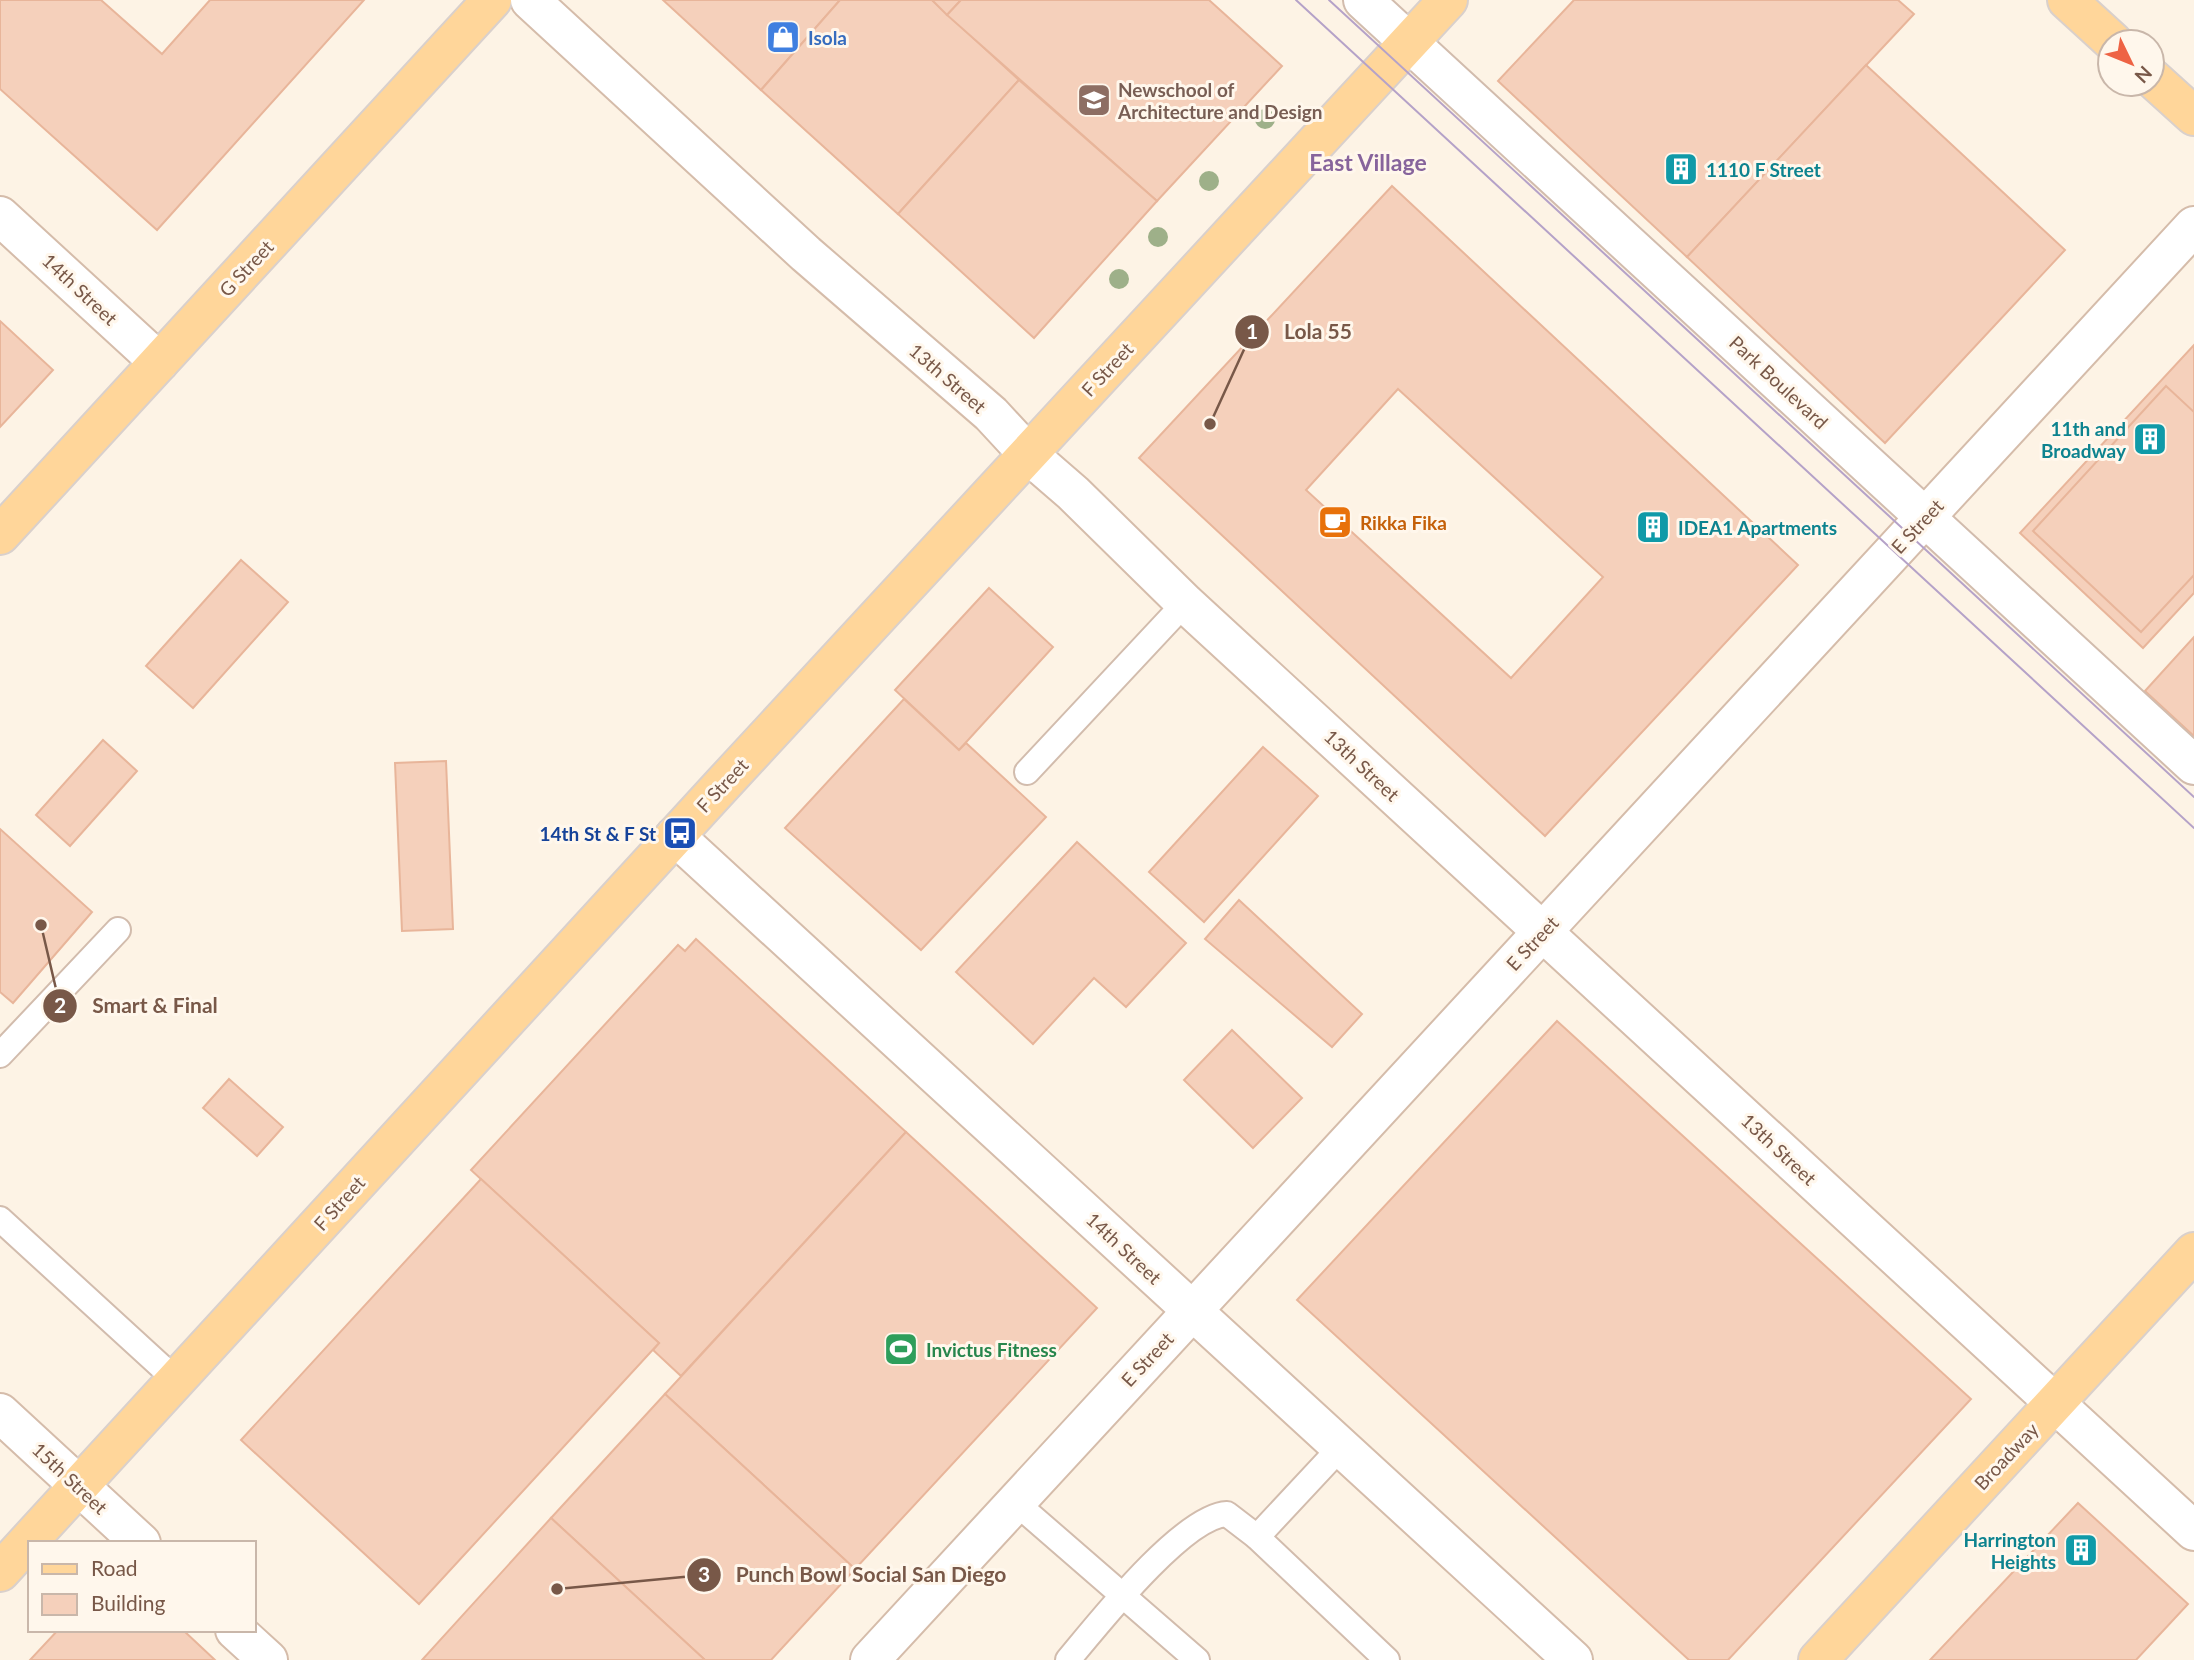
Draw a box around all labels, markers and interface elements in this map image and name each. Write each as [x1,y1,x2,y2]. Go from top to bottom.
shop icon: Isola [764,18,802,56]
place label: Isola [808,26,847,49]
north arrow [2096,28,2166,98]
text: N [2130,62,2157,88]
place label: Newschool of Architecture and Design [1117,78,1323,123]
school or university icon: Newschool of Architecture and Design [1075,81,1113,119]
district label: East Village [1309,148,1427,176]
building icon: 1110 F Street [1662,150,1700,188]
place label: 1110 F Street [1706,158,1821,181]
street label: G Street [214,235,278,301]
street label: 14th Street [38,248,122,330]
callout: Lola 55 [1235,311,1366,353]
text: 1 [1246,318,1258,343]
text: Lola 55 [1284,318,1352,343]
street label: Park Boulevard [1725,331,1833,433]
street label: F Street [1076,337,1138,401]
street label: 13th Street [905,338,991,418]
place label: 11th and Broadway [2041,417,2127,462]
building icon: 11th and Broadway [2131,420,2169,458]
street label: E Street [1886,494,1948,558]
cafe icon: Rikka Fika [1316,503,1354,541]
building icon: IDEA1 Apartments [1634,508,1672,546]
place label: Rikka Fika [1360,511,1447,534]
place label: IDEA1 Apartments [1678,516,1837,539]
street label: 13th Street [1320,724,1404,806]
street label: F Street [691,753,753,817]
bus stop icon: 14th St & F St [661,814,699,852]
place label: 14th St & F St [540,822,656,845]
street label: E Street [1501,911,1563,975]
callout: Smart & Final [43,985,231,1027]
text: 2 [54,992,66,1017]
text: Smart & Final [92,992,218,1017]
street label: 13th Street [1737,1108,1821,1190]
street label: F Street [309,1171,369,1235]
street label: 14th Street [1082,1207,1166,1289]
street label: E Street [1116,1327,1178,1391]
sports icon: Invictus Fitness [882,1330,920,1368]
place label: Invictus Fitness [926,1338,1057,1361]
street label: Broadway [1969,1418,2043,1494]
street label: 15th Street [28,1437,112,1519]
place label: Harrington Heights [1964,1528,2056,1573]
building icon: Harrington Heights [2062,1531,2100,1569]
legend [28,1541,256,1632]
callout: Punch Bowl Social San Diego [687,1554,1021,1596]
text: Road [91,1555,138,1580]
text: 3 [698,1561,710,1586]
text: Punch Bowl Social San Diego [736,1561,1006,1586]
text: Building [91,1590,166,1615]

